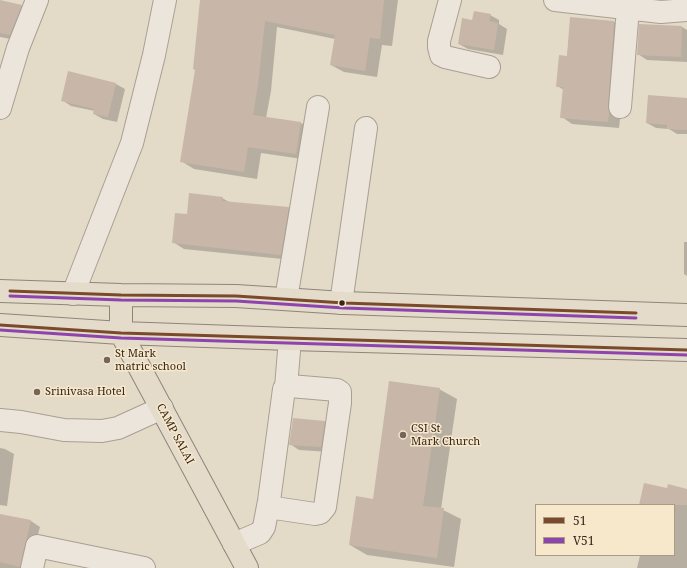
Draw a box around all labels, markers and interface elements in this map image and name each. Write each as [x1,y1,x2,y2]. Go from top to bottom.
unlabelled marker [337,298,347,308]
place label: St Mark matric school [115,347,186,373]
marker: St Mark matric school [102,355,112,365]
place label: Srinivasa Hotel [45,385,125,399]
marker: Srinivasa Hotel [32,387,42,397]
street label: CAMP SALAI [154,402,196,466]
place label: CSI St Mark Church [411,422,480,448]
marker: CSI St Mark Church [398,430,408,440]
legend [535,504,675,556]
text: 51 [573,512,586,529]
text: V51 [573,532,595,549]

